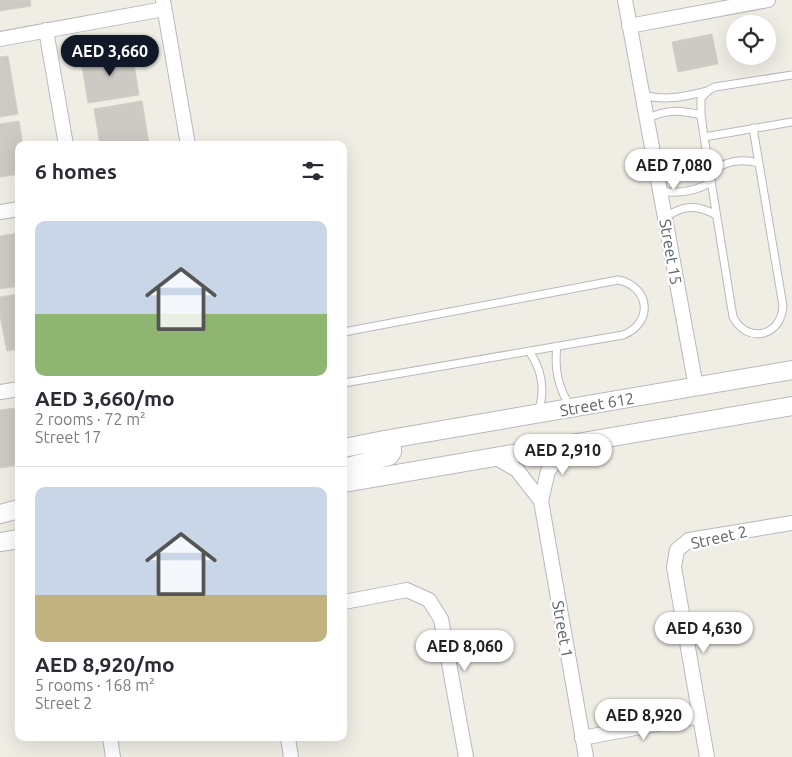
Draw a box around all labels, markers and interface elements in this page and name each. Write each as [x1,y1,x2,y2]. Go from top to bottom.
map controls [726,15,776,65]
button: locate [726,15,776,65]
pin: AED 3,660 [53,34,167,77]
text: AED 3,660 [72,42,148,60]
pin: AED 7,080 [617,148,731,191]
text: AED 7,080 [636,156,712,174]
icon: filters [299,157,327,185]
text: 6 homes [35,159,117,183]
street label: Street 15 [656,218,686,286]
icon: home [136,254,226,344]
text: AED 3,660/mo [35,386,175,410]
street label: Street 612 [558,389,636,419]
text: 2 rooms · 72 m² [35,410,146,428]
text: Street 17 [35,428,101,446]
pin: AED 2,910 [506,434,620,476]
text: AED 2,910 [525,441,601,459]
icon: home [136,519,226,609]
street label: Street 2 [689,522,749,552]
street label: Street 1 [549,599,577,659]
pin: AED 4,630 [647,612,761,654]
text: AED 4,630 [666,619,742,637]
pin: AED 8,060 [408,630,522,672]
text: AED 8,060 [427,637,503,655]
text: AED 8,920/mo [35,652,175,676]
text: 5 rooms · 168 m² [35,676,155,694]
text: Street 2 [35,694,92,712]
pin: AED 8,920 [587,698,701,741]
text: AED 8,920 [606,706,682,724]

